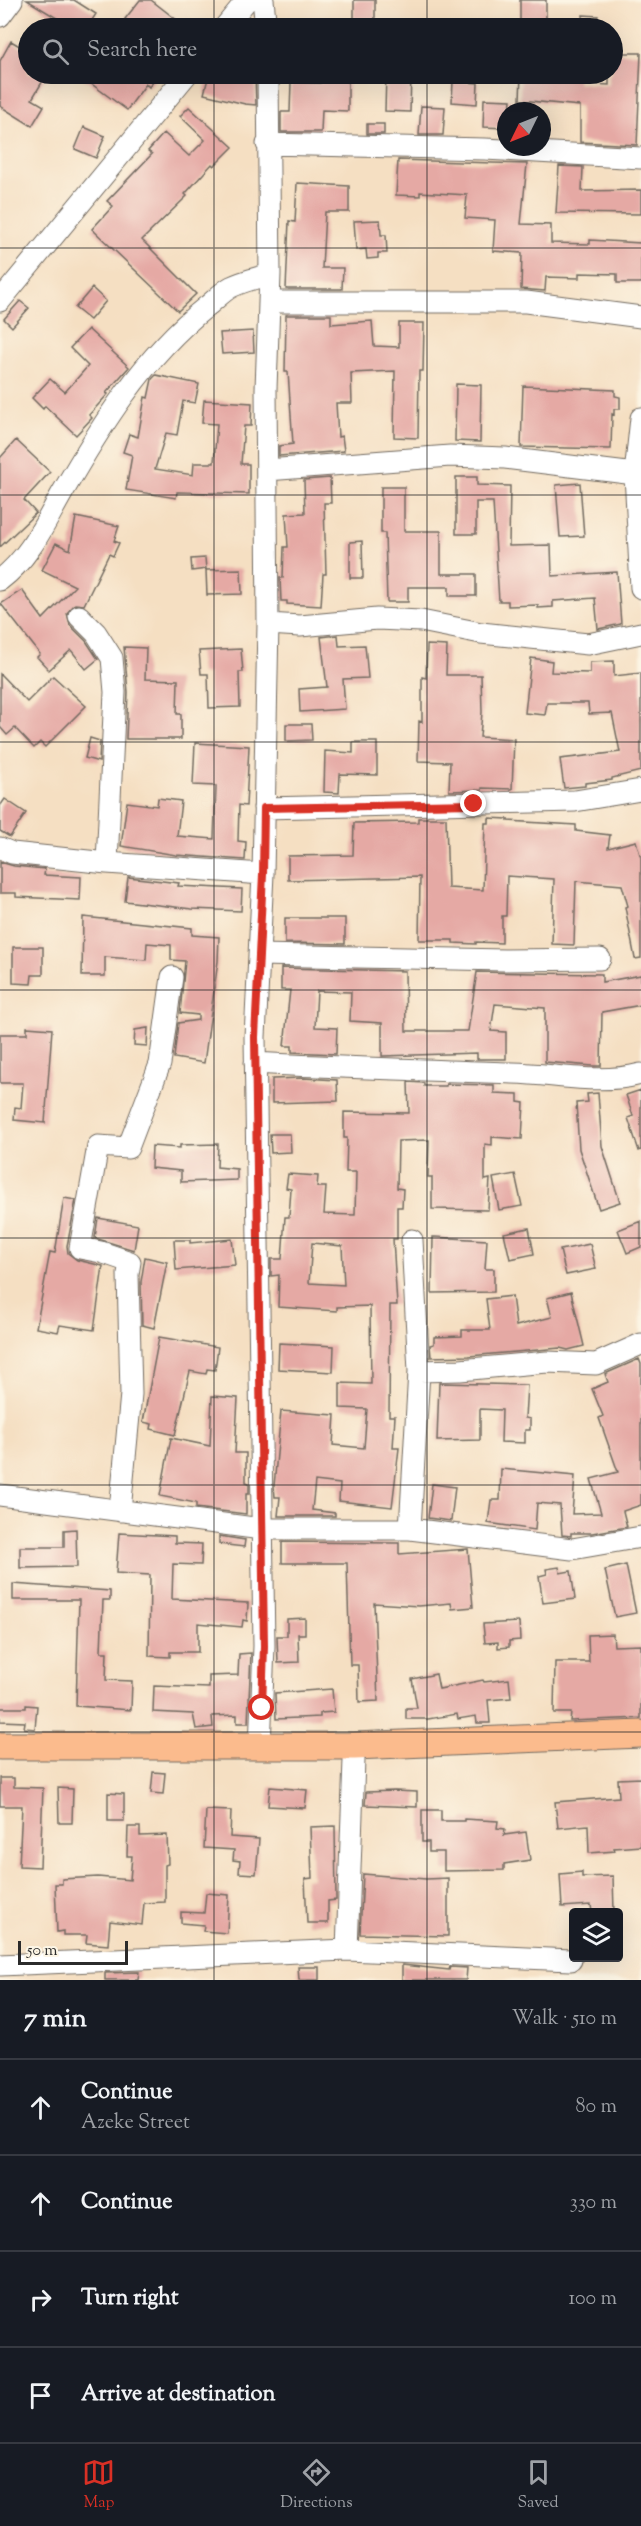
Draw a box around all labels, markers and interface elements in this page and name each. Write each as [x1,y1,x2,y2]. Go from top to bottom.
search box [18,18,623,84]
icon: search [39,35,72,68]
text: Search here [87,35,197,67]
north arrow [497,102,551,156]
route end [460,790,486,816]
route start [248,1694,274,1720]
map controls [569,1908,623,1962]
button: layers [569,1908,623,1962]
scale bar [18,1938,128,1966]
text: 50 m [27,1940,58,1963]
text: 7 min [24,2001,87,2038]
text: Walk · 510 m [512,2005,617,2034]
text: Continue [81,2077,172,2109]
icon: ahead [24,2091,57,2124]
text: 80 m [576,2093,617,2122]
text: Azeke Street [81,2109,190,2138]
icon: ahead [24,2187,57,2220]
text: Continue [81,2187,172,2219]
text: 330 m [570,2189,617,2218]
icon: right [24,2283,57,2316]
text: Turn right [81,2283,178,2315]
text: 100 m [568,2285,617,2314]
icon: arrive [24,2379,57,2412]
text: Arrive at destination [81,2379,276,2411]
tab: Map [82,2456,115,2515]
tab: Directions [280,2456,353,2515]
tab: Saved [517,2456,559,2515]

